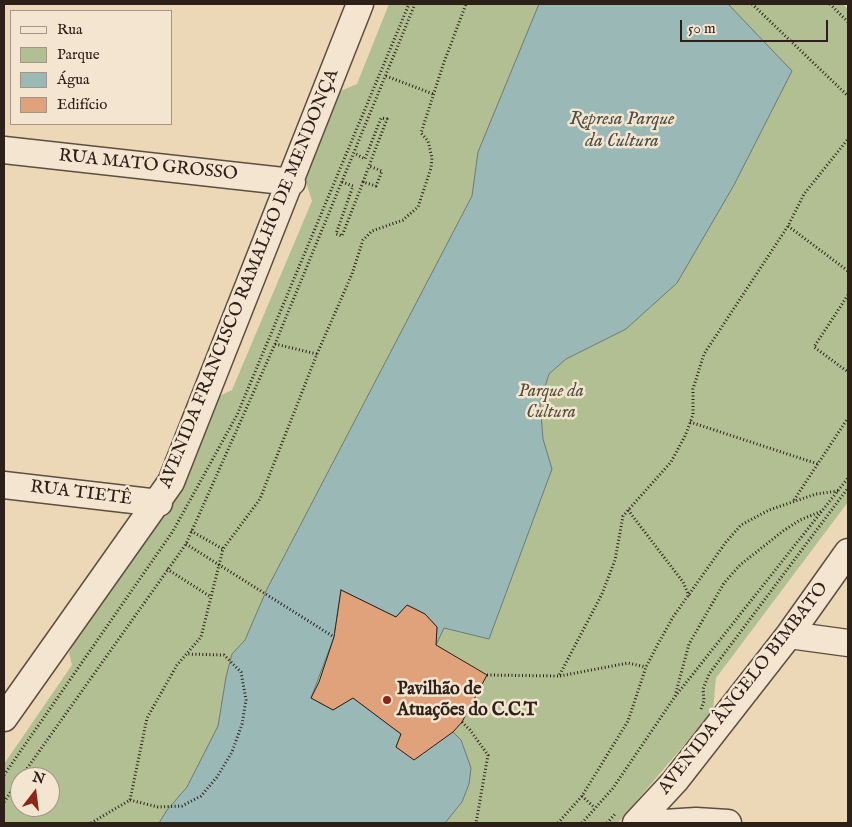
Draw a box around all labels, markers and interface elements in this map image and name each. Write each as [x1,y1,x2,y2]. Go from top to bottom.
legend [10,10,172,125]
scale bar [682,10,830,42]
text: 50 m [688,19,716,38]
text: Rua [57,20,83,39]
text: Parque [57,45,100,64]
street label: AVENIDA FRANCISCO RAMALHO DE MENDONÇA [156,66,344,492]
text: Água [57,70,90,89]
text: Edifício [57,95,107,114]
water label: Represa Parque da Cultura [570,109,674,153]
street label: RUA MATO GROSSO [57,146,239,186]
park label: Parque da Cultura [518,381,584,424]
street label: RUA TIETÊ [29,477,133,511]
street label: AVENIDA ÂNGELO BIMBATO [654,579,834,799]
place label: Pavilhão de Atuações do C.C.T [397,679,537,722]
marker: Pavilhão de Atuações do C.C.T [381,694,393,706]
north arrow [10,767,60,817]
text: N [30,768,47,789]

